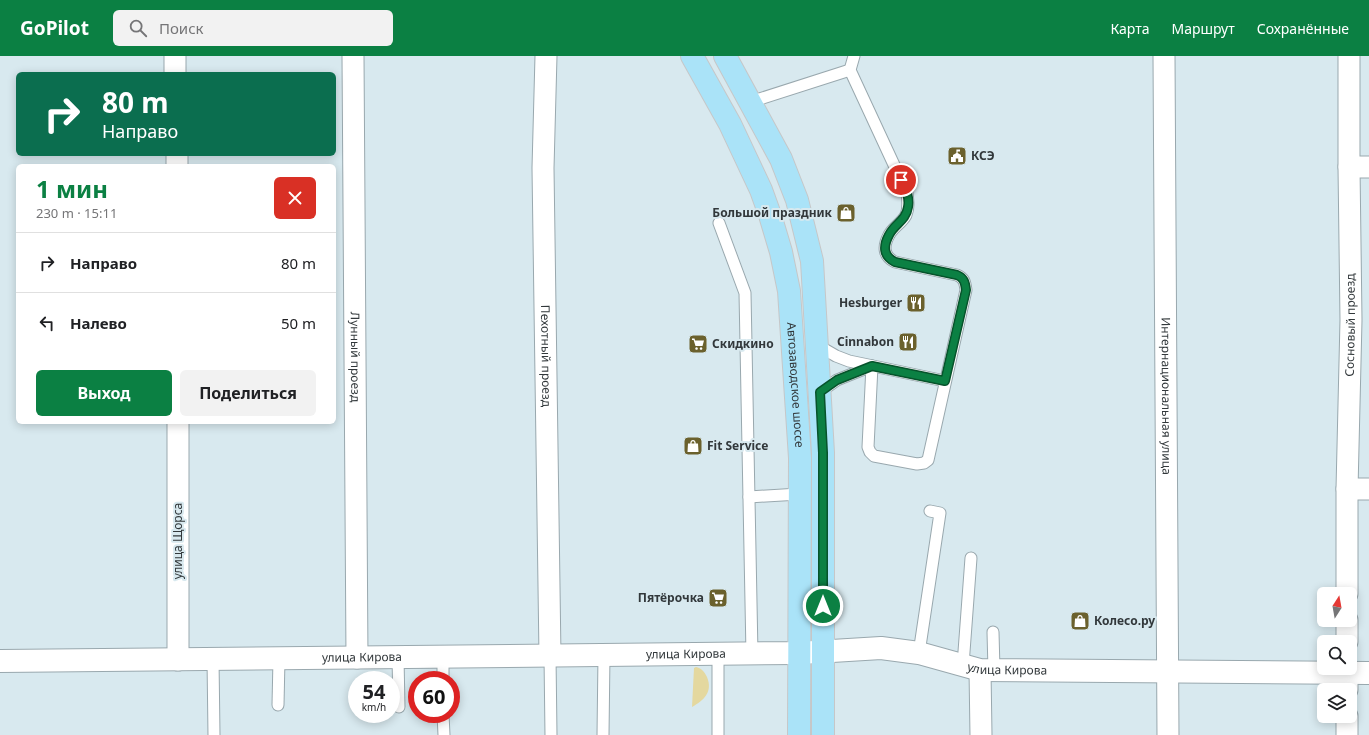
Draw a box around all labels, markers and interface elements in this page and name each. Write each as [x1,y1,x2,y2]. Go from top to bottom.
search box [113,10,393,46]
text: GoPilot [20,15,89,41]
icon: search [127,17,149,39]
text: Поиск [159,18,204,38]
text: Карта [1110,19,1149,38]
text: Маршрут [1171,19,1235,38]
text: Сохранённые [1257,19,1349,38]
text: 80 m [102,83,169,121]
icon: right [36,88,88,140]
text: Направо [102,119,178,143]
public building icon: КСЭ [946,145,968,167]
place label: КСЭ [971,147,995,164]
pin [884,163,918,197]
icon: arrive [890,169,912,191]
text: 1 мин [36,172,108,205]
button: close [274,177,316,219]
shop icon: Большой праздник [835,202,857,224]
text: 230 m · 15:11 [36,204,117,222]
place label: Большой праздник [712,204,833,221]
icon: right [36,252,58,274]
text: Направо [70,253,137,273]
text: 80 m [281,253,316,273]
street label: Сосновый проезд [1341,273,1359,377]
restaurant icon: Hesburger [905,292,927,314]
place label: Hesburger [839,294,903,311]
street label: Пехотный проезд [537,305,555,408]
icon: left [36,312,58,334]
street label: Лунный проезд [347,312,364,403]
text: Налево [70,313,127,333]
text: 50 m [281,313,316,333]
street label: Интернациональная улица [1158,317,1175,475]
street label: Автозаводское шоссе [783,322,808,449]
restaurant icon: Cinnabon [897,331,919,353]
supermarket icon: Скидкино [687,333,709,355]
place label: Cinnabon [837,333,894,350]
place label: Скидкино [712,335,774,352]
button: Выход [36,370,172,416]
button: Поделиться [180,370,316,416]
shop icon: Fit Service [682,435,704,457]
place label: Fit Service [707,437,768,454]
street label: улица Щорса [169,503,186,579]
position arrow [802,585,844,627]
supermarket icon: Пятёрочка [707,587,729,609]
north arrow [1317,587,1357,627]
map controls [1317,587,1357,723]
place label: Пятёрочка [638,589,704,606]
shop icon: Колесо.ру [1069,610,1091,632]
place label: Колесо.ру [1094,612,1155,629]
button: search [1317,635,1357,675]
street label: улица Кирова [646,645,726,663]
street label: улица Кирова [322,648,402,666]
street label: улица Кирова [965,658,1047,679]
speed limit sign: 60 [408,671,460,723]
text: 54 [363,678,385,705]
button: layers [1317,683,1357,723]
text: km/h [362,700,386,714]

